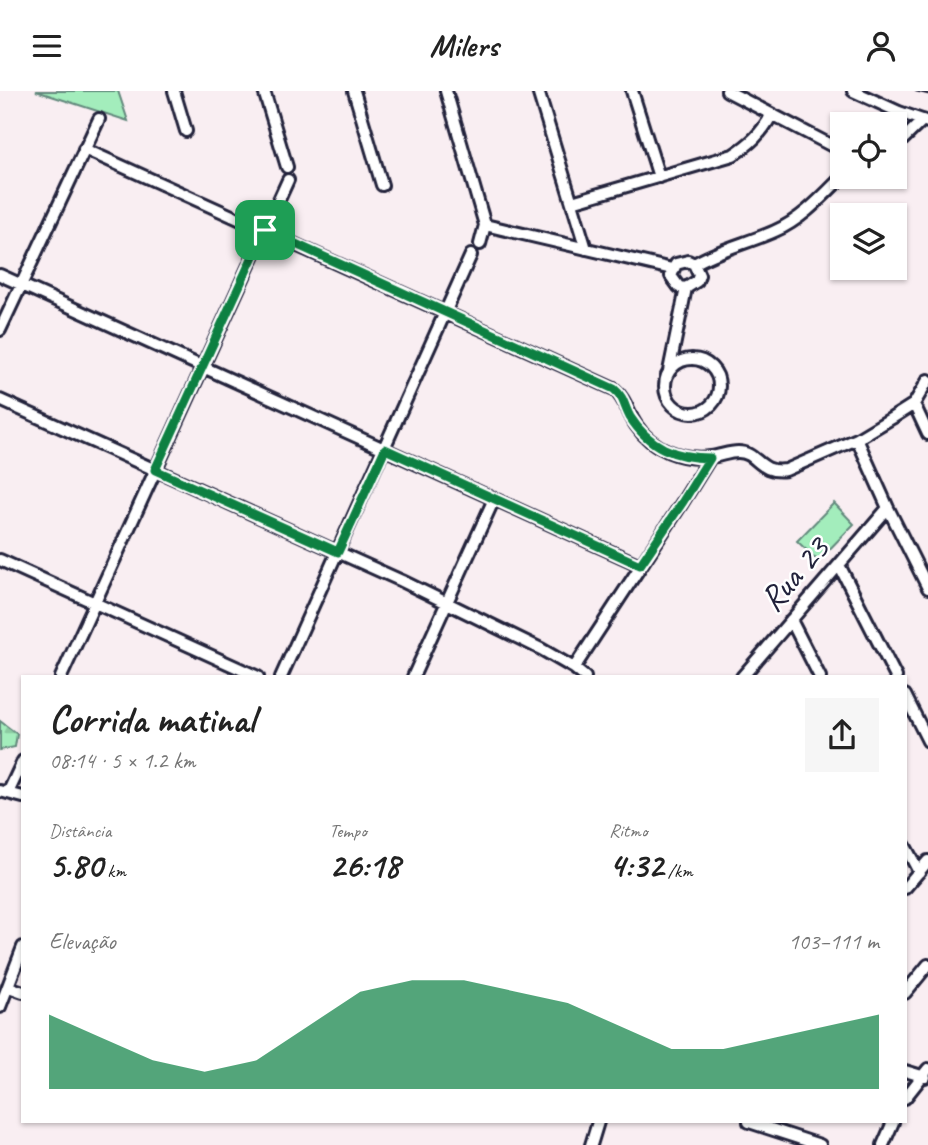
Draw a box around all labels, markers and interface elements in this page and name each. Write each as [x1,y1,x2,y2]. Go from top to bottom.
text: Milers [429,25,499,66]
icon: menu [28,27,66,65]
icon: person [862,27,900,65]
map controls [830,112,907,280]
button: locate [830,112,907,189]
pin [235,200,295,260]
button: layers [830,203,907,280]
icon: arrive [246,211,284,249]
street label: Rua 23 [749,526,840,621]
text: Corrida matinal [49,696,255,743]
button: share [805,698,879,772]
text: 08:14 · 5 × 1.2 km [49,746,195,775]
text: Distância [49,819,111,843]
text: Tempo [329,819,367,843]
text: Ritmo [609,819,647,843]
text: 5.80 [49,843,103,888]
text: 26:18 [329,843,400,888]
text: 4:32 [609,843,663,888]
text: km [103,859,126,883]
text: /km [663,859,693,883]
text: Elevação [49,927,116,956]
text: 103–111 m [788,927,879,956]

